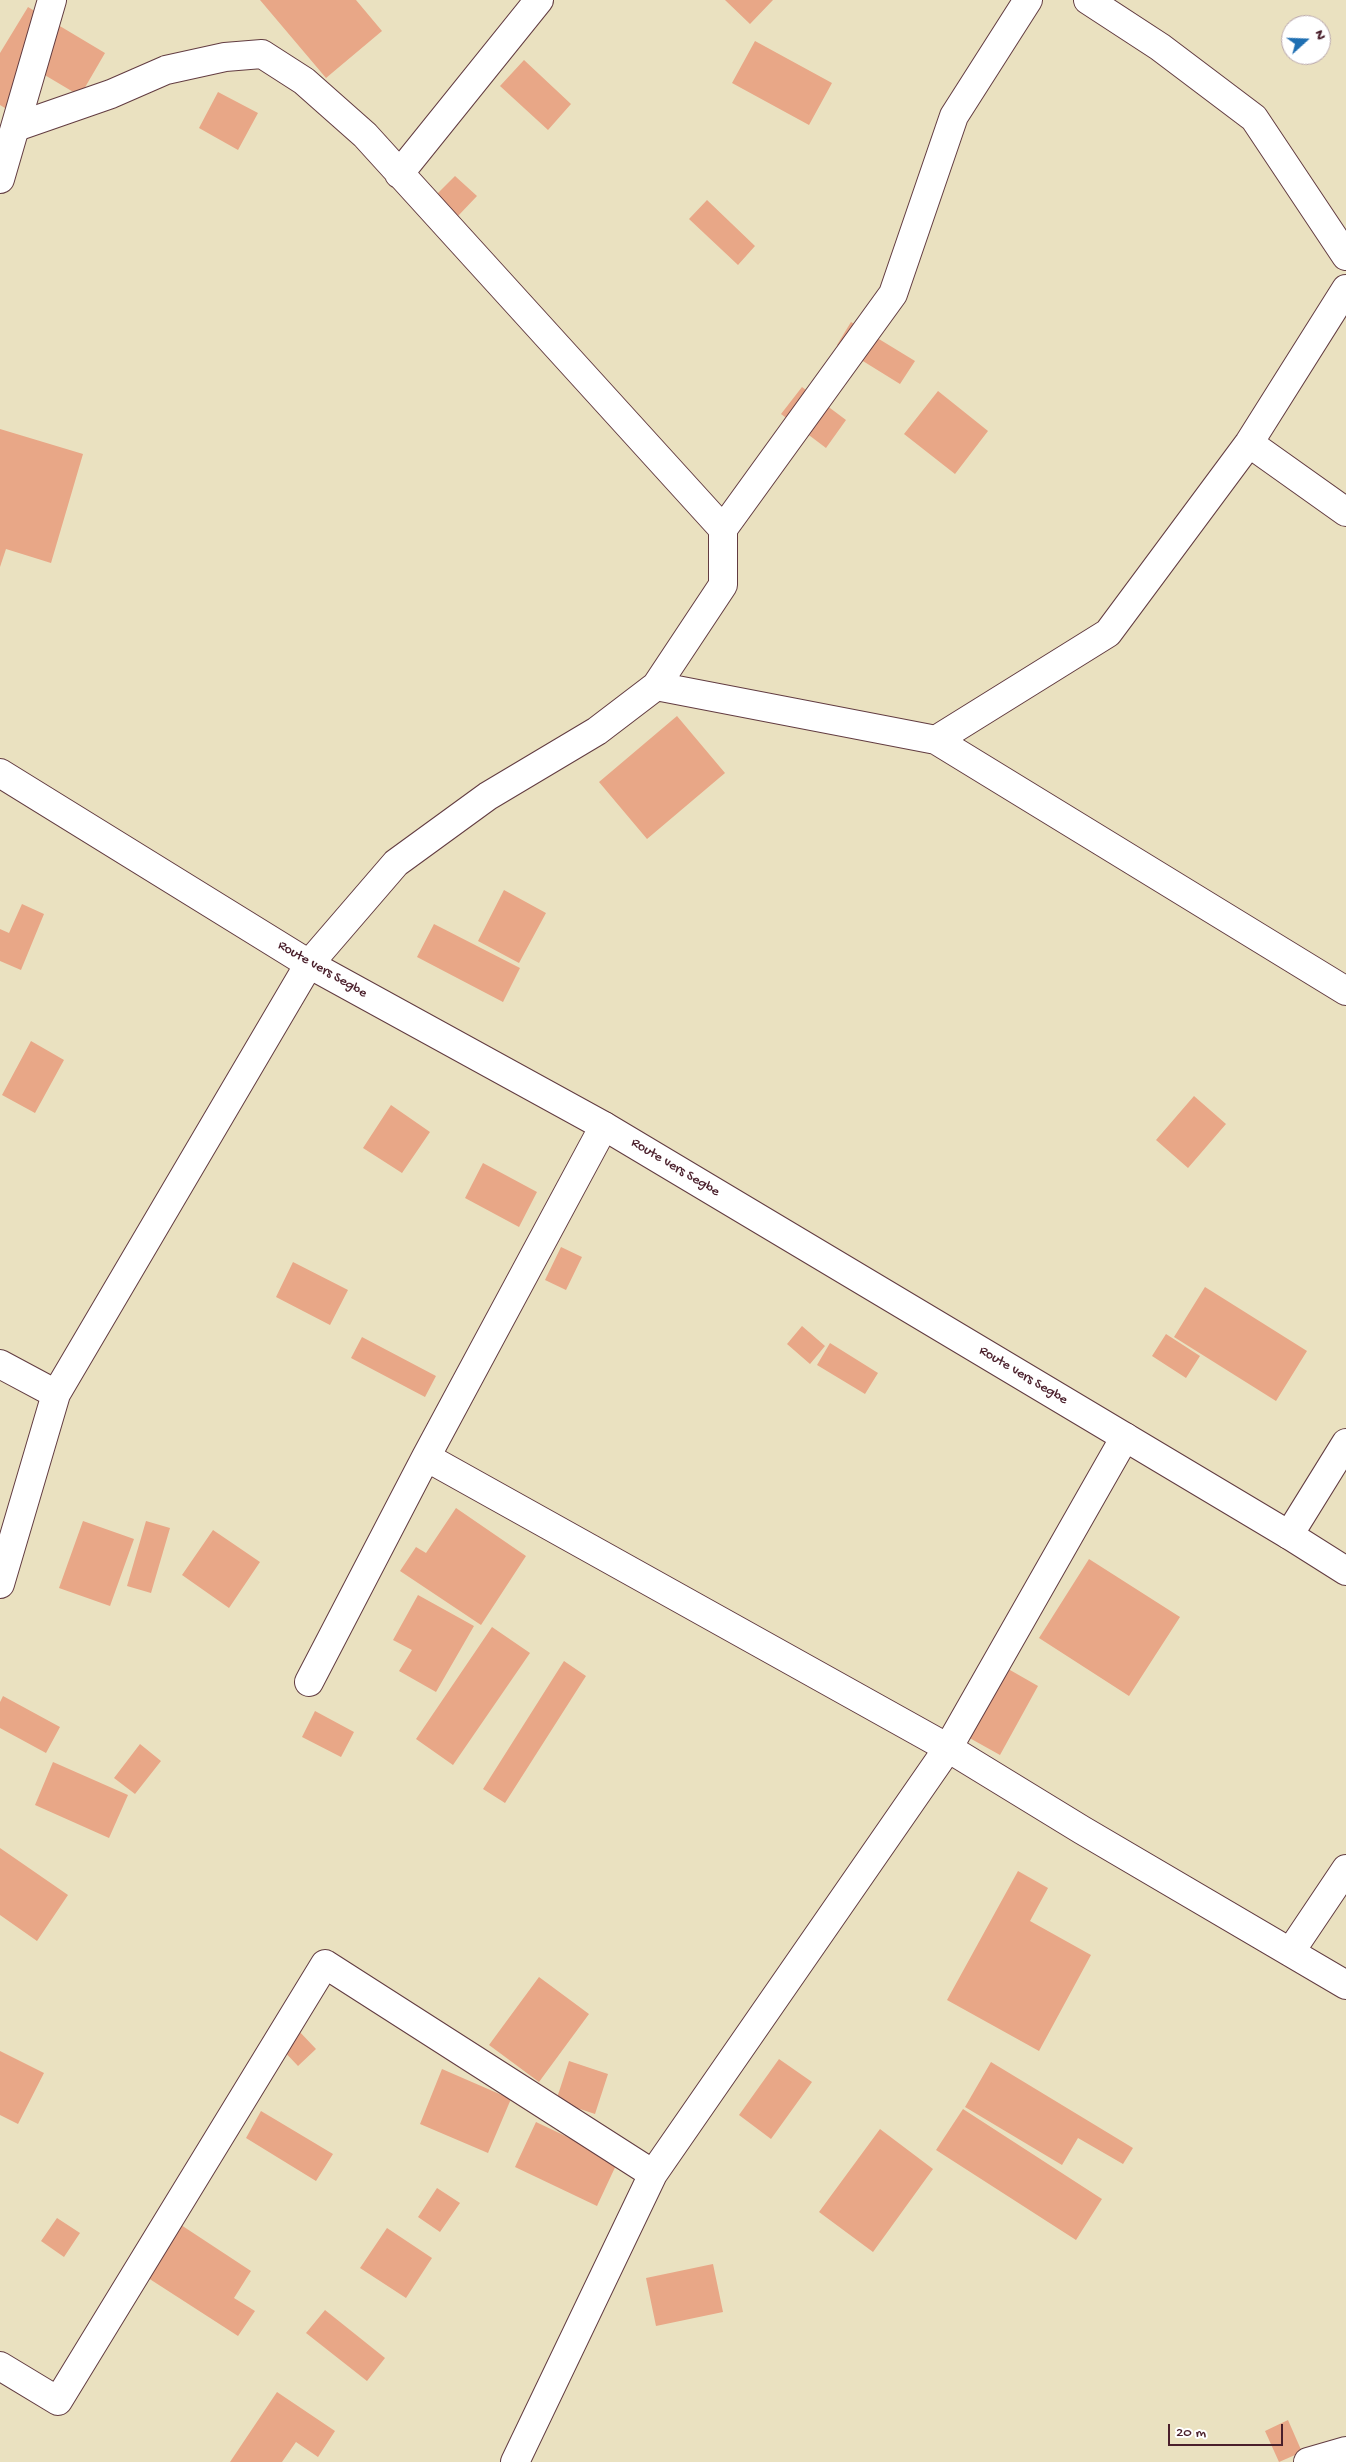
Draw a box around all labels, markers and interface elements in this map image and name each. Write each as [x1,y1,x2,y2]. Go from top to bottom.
north arrow [1281,15,1331,65]
text: N [1310,28,1329,42]
street label: Route vers Segbe [274,938,370,1002]
street label: Route vers Segbe [628,1135,722,1201]
street label: Route vers Segbe [976,1343,1070,1409]
scale bar [1171,2414,1286,2446]
text: 20 m [1176,2424,1206,2442]

